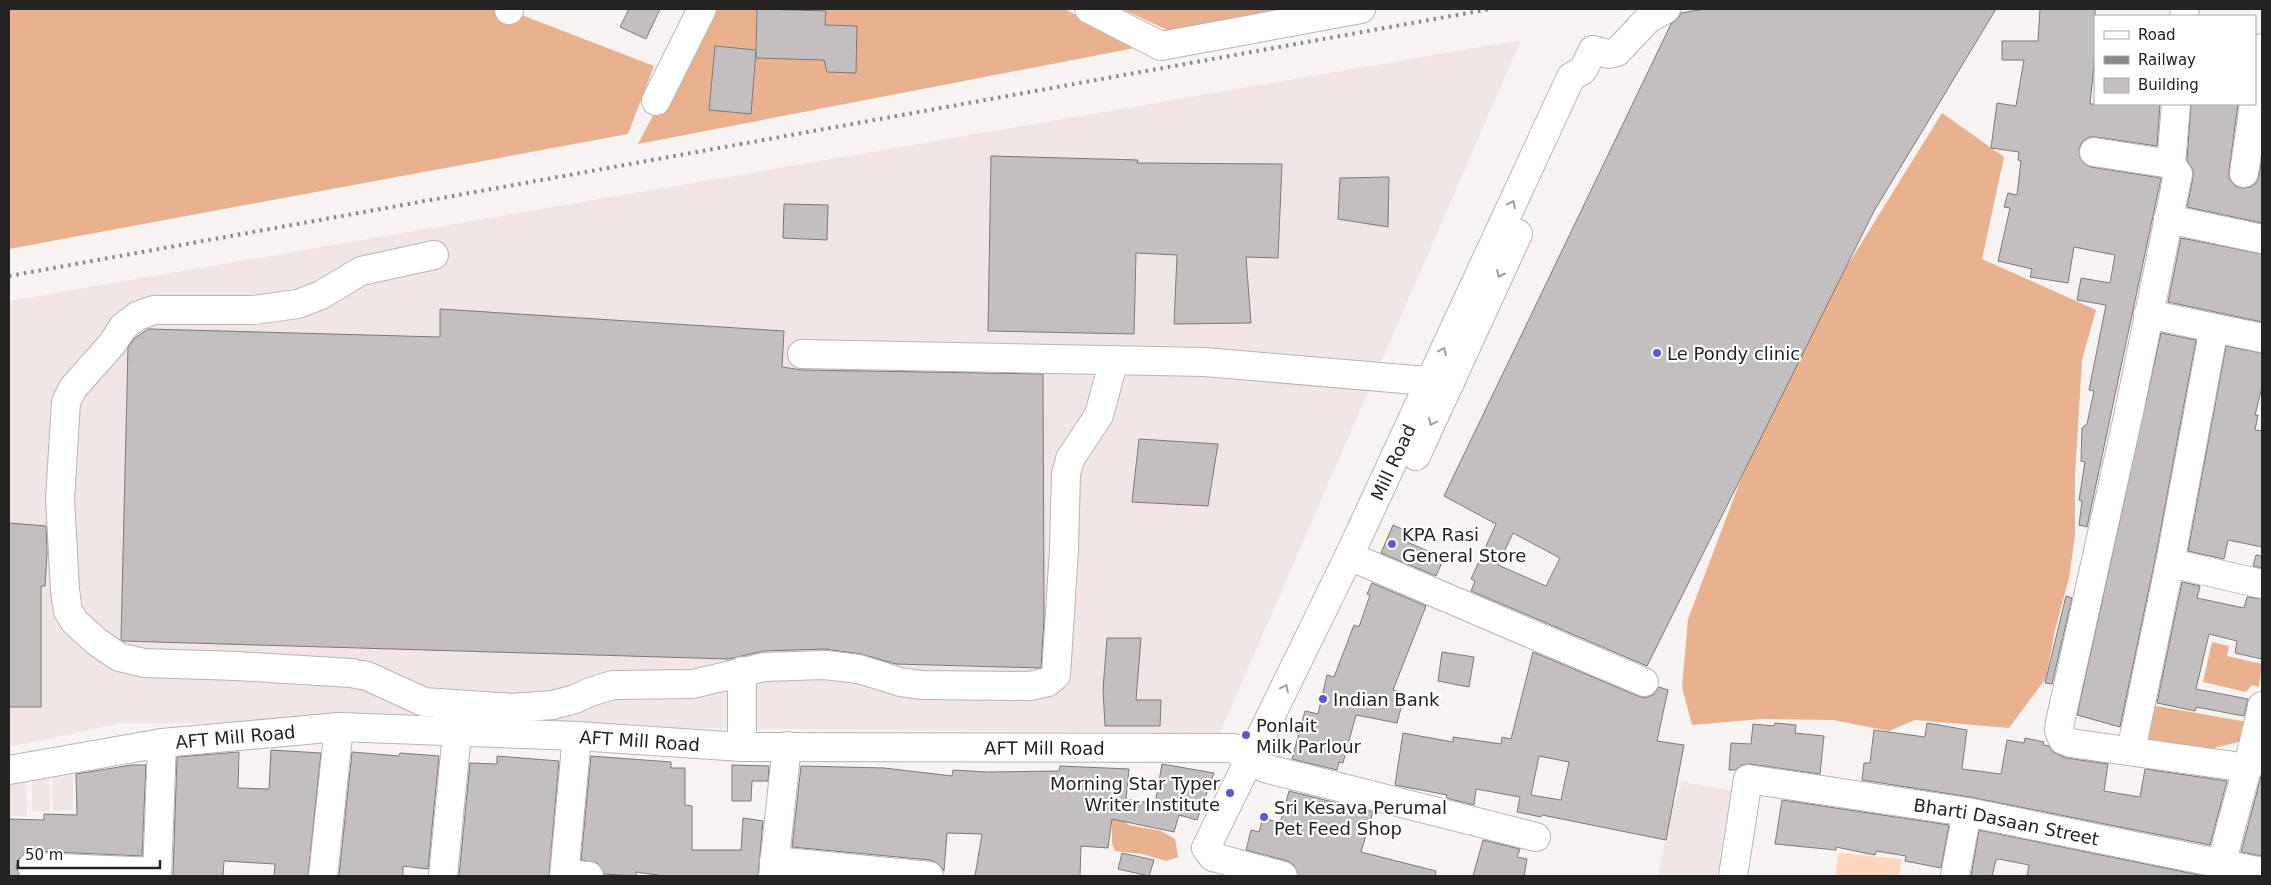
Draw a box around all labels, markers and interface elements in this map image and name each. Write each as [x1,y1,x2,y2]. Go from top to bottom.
legend [2094,15,2256,105]
text: Road [2138,26,2176,44]
text: Railway [2138,51,2196,69]
text: Building [2138,76,2199,94]
one-way arrow [1505,200,1516,209]
one-way arrow [1495,269,1506,278]
place label: Le Pondy clinic [1667,343,1800,364]
one-way arrow [1437,347,1447,356]
marker: Le Pondy clinic [1651,347,1663,359]
one-way arrow [1428,417,1438,426]
street label: Mill Road [1366,421,1419,504]
place label: KPA Rasi General Store [1402,524,1526,566]
marker: KPA Rasi General Store [1386,538,1398,550]
one-way arrow [1279,685,1289,694]
place label: Indian Bank [1333,689,1440,710]
marker: Indian Bank [1317,693,1329,705]
place label: Ponlait Milk Parlour [1256,715,1362,757]
street label: AFT Mill Road [174,720,296,752]
street label: AFT Mill Road [579,726,700,755]
marker: Ponlait Milk Parlour [1240,729,1252,741]
street label: AFT Mill Road [984,737,1105,758]
place label: Morning Star Typer Writer Institute [1050,773,1221,815]
marker: Morning Star Typer Writer Institute [1224,787,1236,799]
street label: Bharti Dasaan Street [1912,794,2101,849]
place label: Sri Kesava Perumal Pet Feed Shop [1274,797,1447,839]
marker: Sri Kesava Perumal Pet Feed Shop [1258,811,1270,823]
scale bar [18,838,160,870]
text: 50 m [25,846,63,864]

